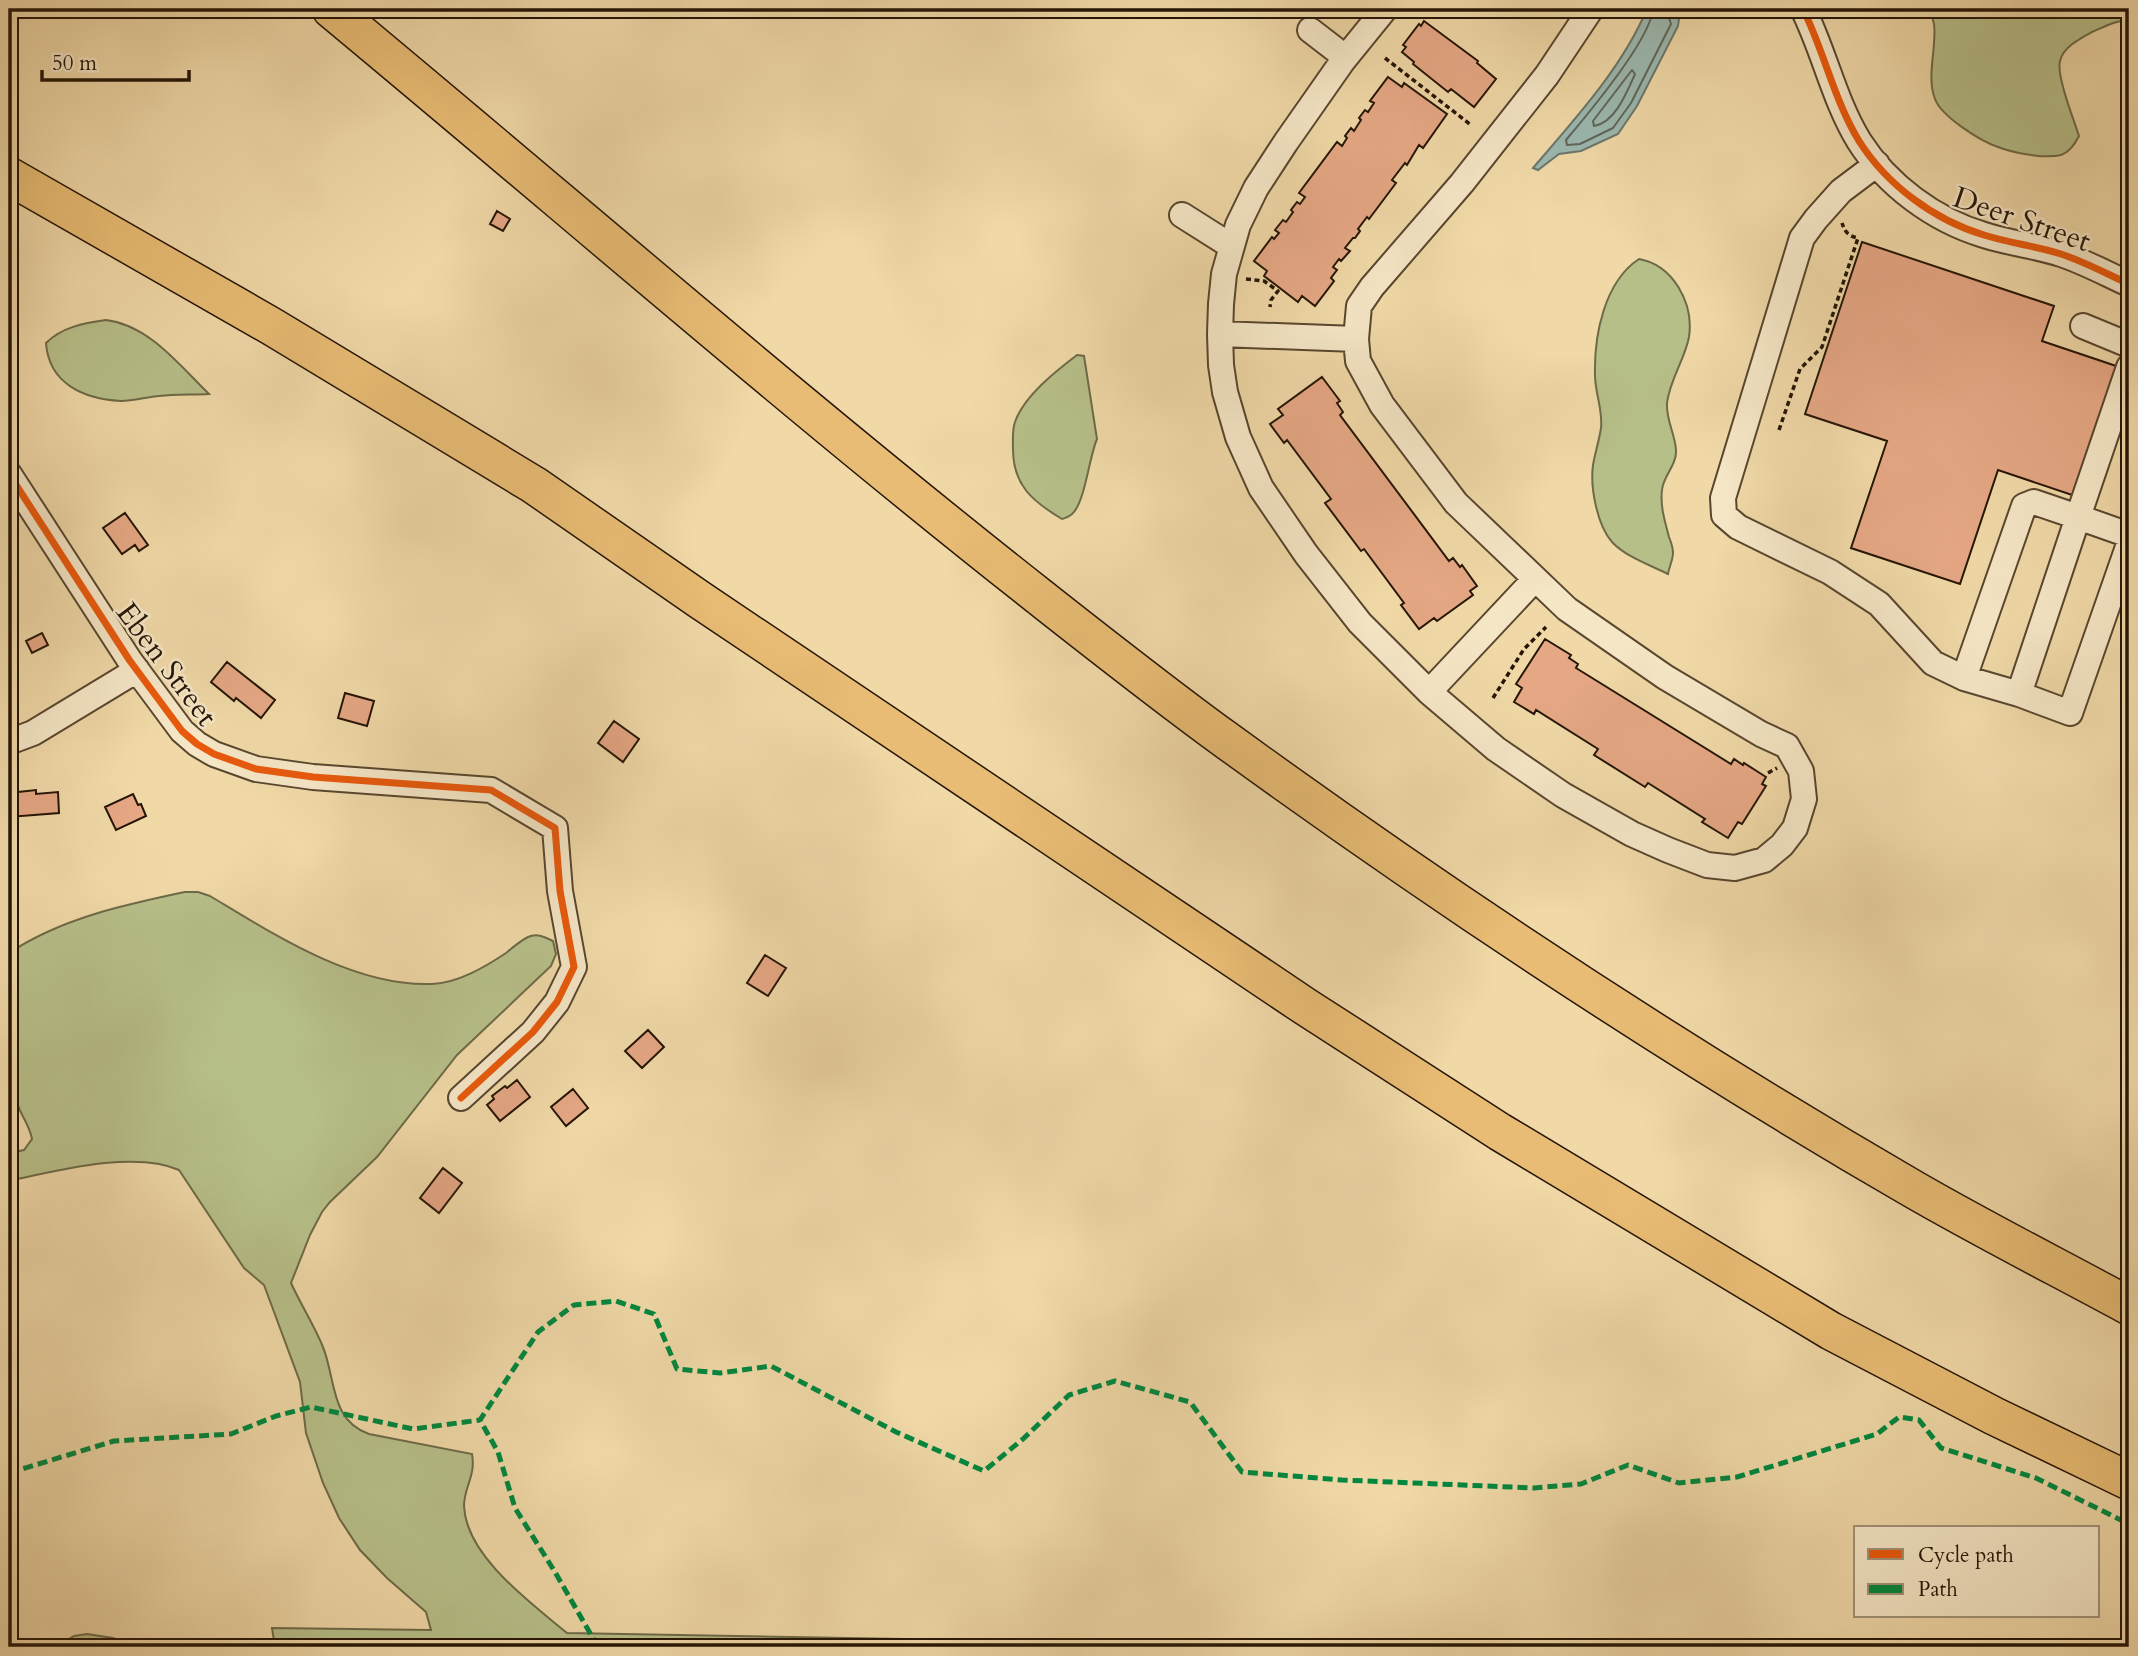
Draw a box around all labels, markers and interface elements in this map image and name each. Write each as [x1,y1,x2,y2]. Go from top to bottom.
scale bar [42,38,189,82]
text: 50 m [52,49,97,78]
street label: Deer Street [1948,177,2097,262]
street label: Eben Street [106,594,227,735]
legend [1854,1526,2100,1618]
text: Cycle path [1918,1541,2014,1570]
text: Path [1918,1575,1958,1604]

